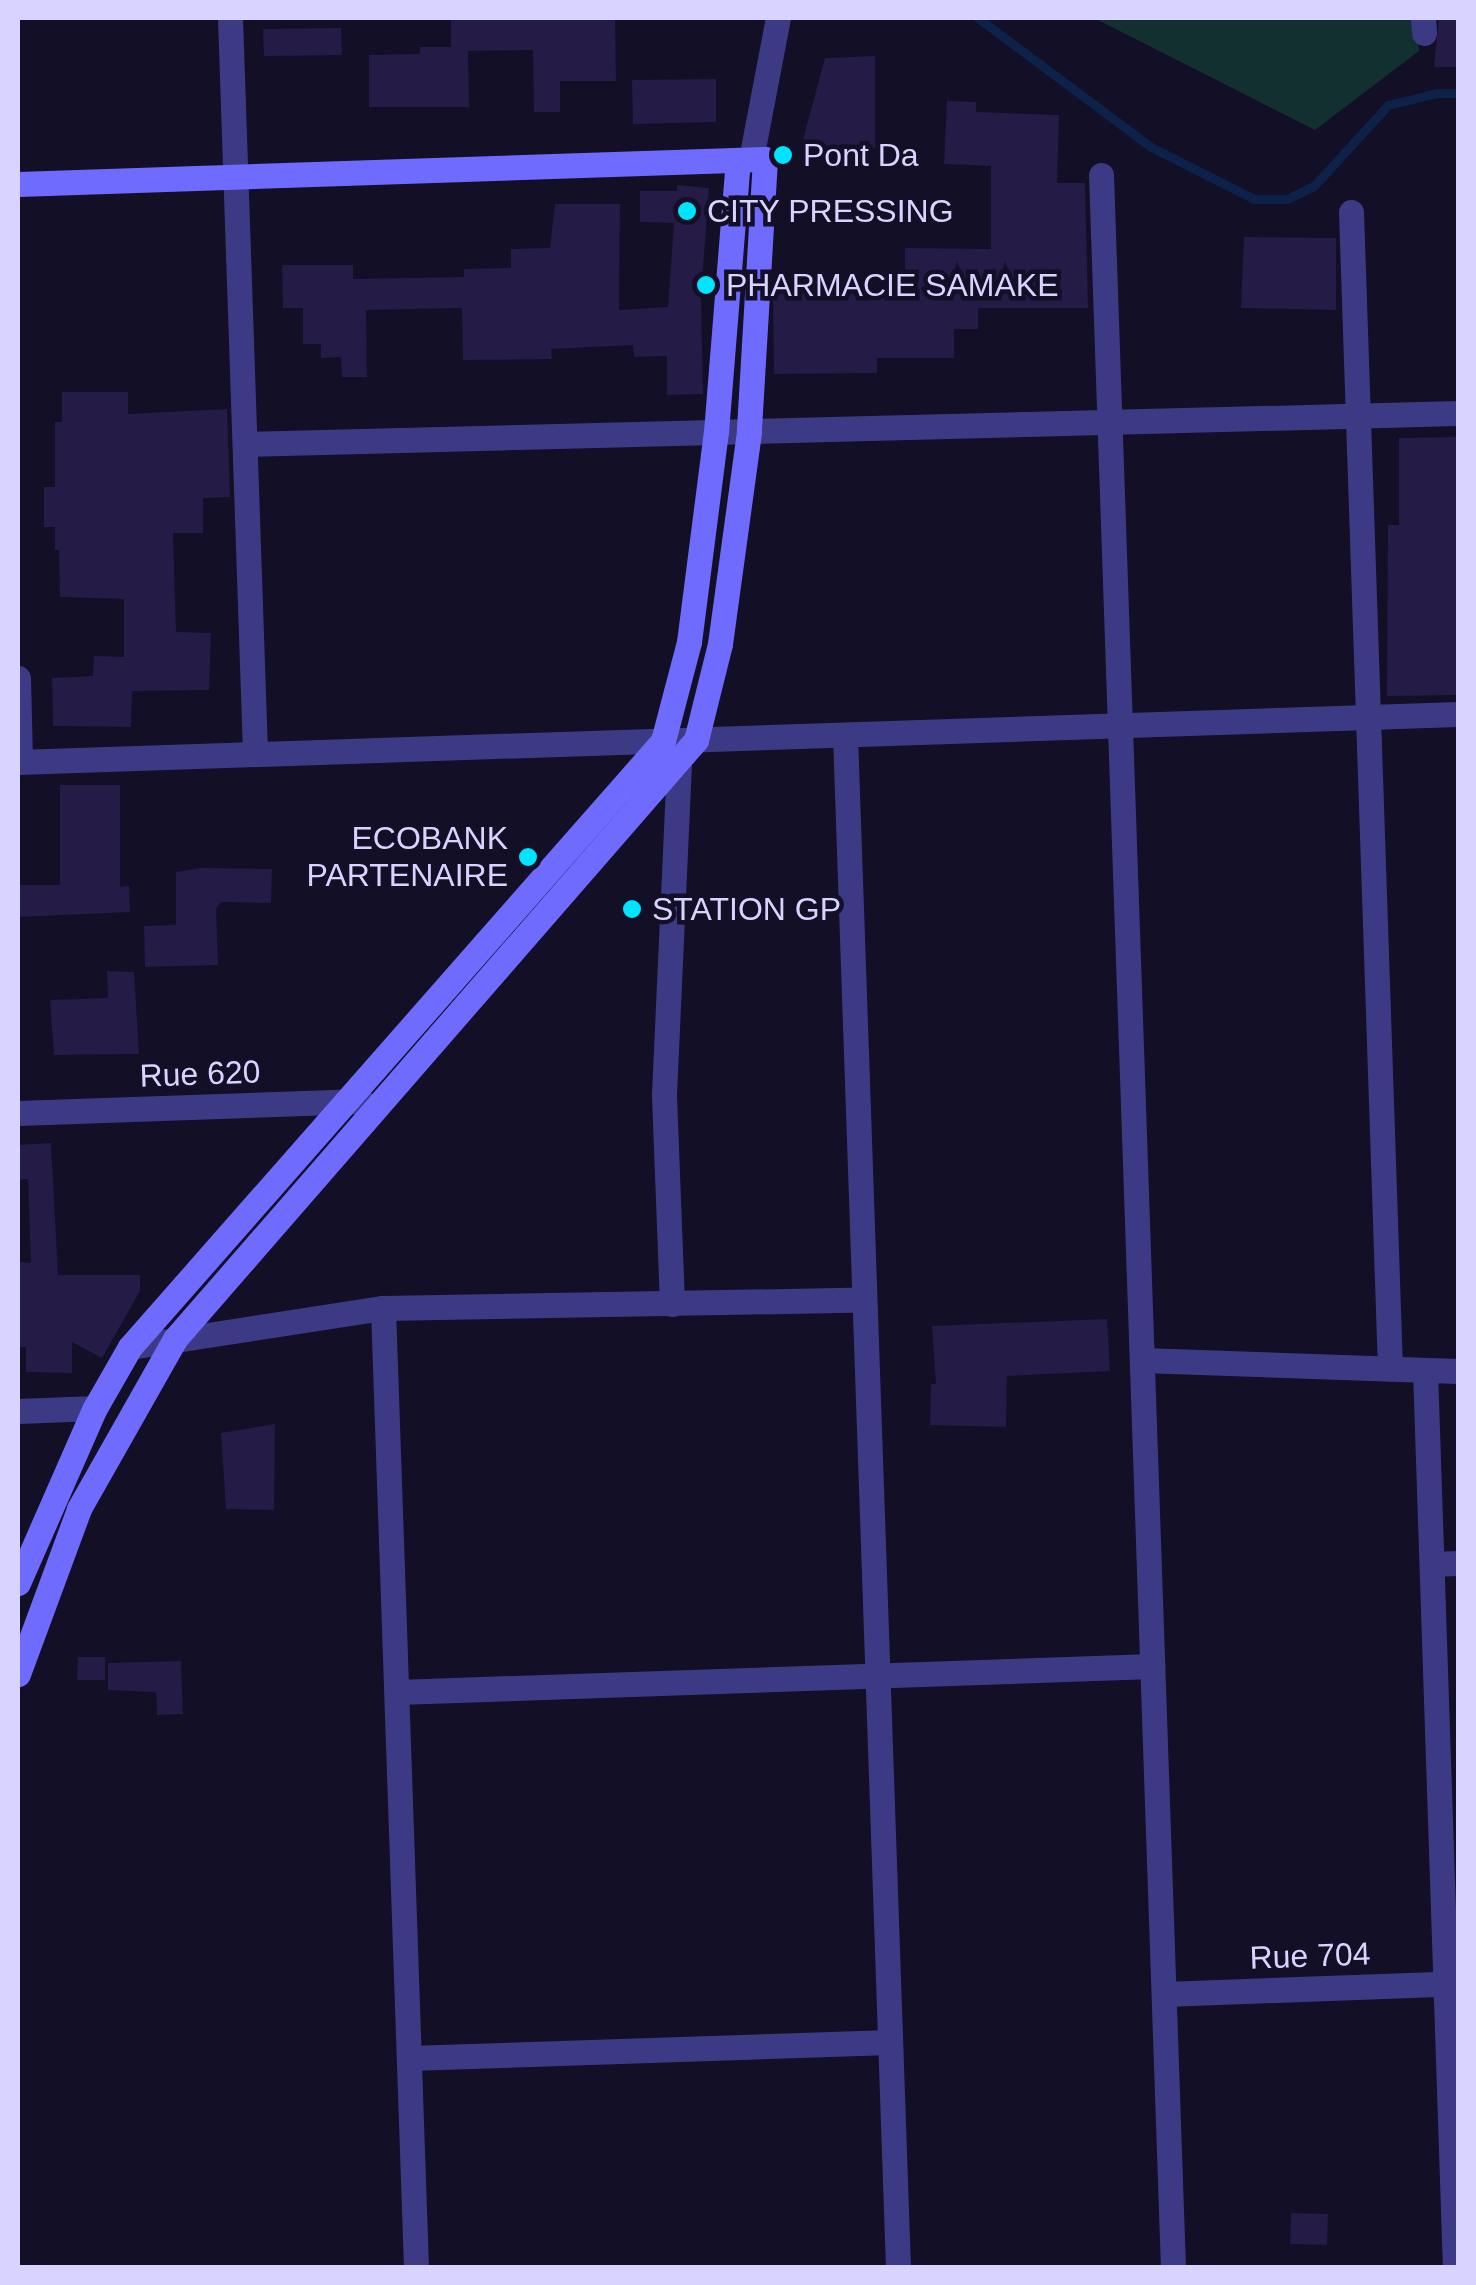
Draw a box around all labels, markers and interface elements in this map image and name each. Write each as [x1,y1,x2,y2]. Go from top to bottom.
place label: Pont Da [803,136,919,174]
marker: Pont Da [772,144,794,166]
place label: CITY PRESSING [707,192,954,230]
marker: CITY PRESSING [676,200,698,222]
place label: PHARMACIE SAMAKE [726,266,1059,304]
marker: PHARMACIE SAMAKE [695,274,717,296]
place label: ECOBANK PARTENAIRE [306,820,508,895]
marker: ECOBANK PARTENAIRE [517,846,539,868]
place label: STATION GP [652,890,841,928]
marker: STATION GP [621,898,643,920]
street label: Rue 620 [139,1053,261,1095]
street label: Rue 704 [1249,1935,1371,1977]

